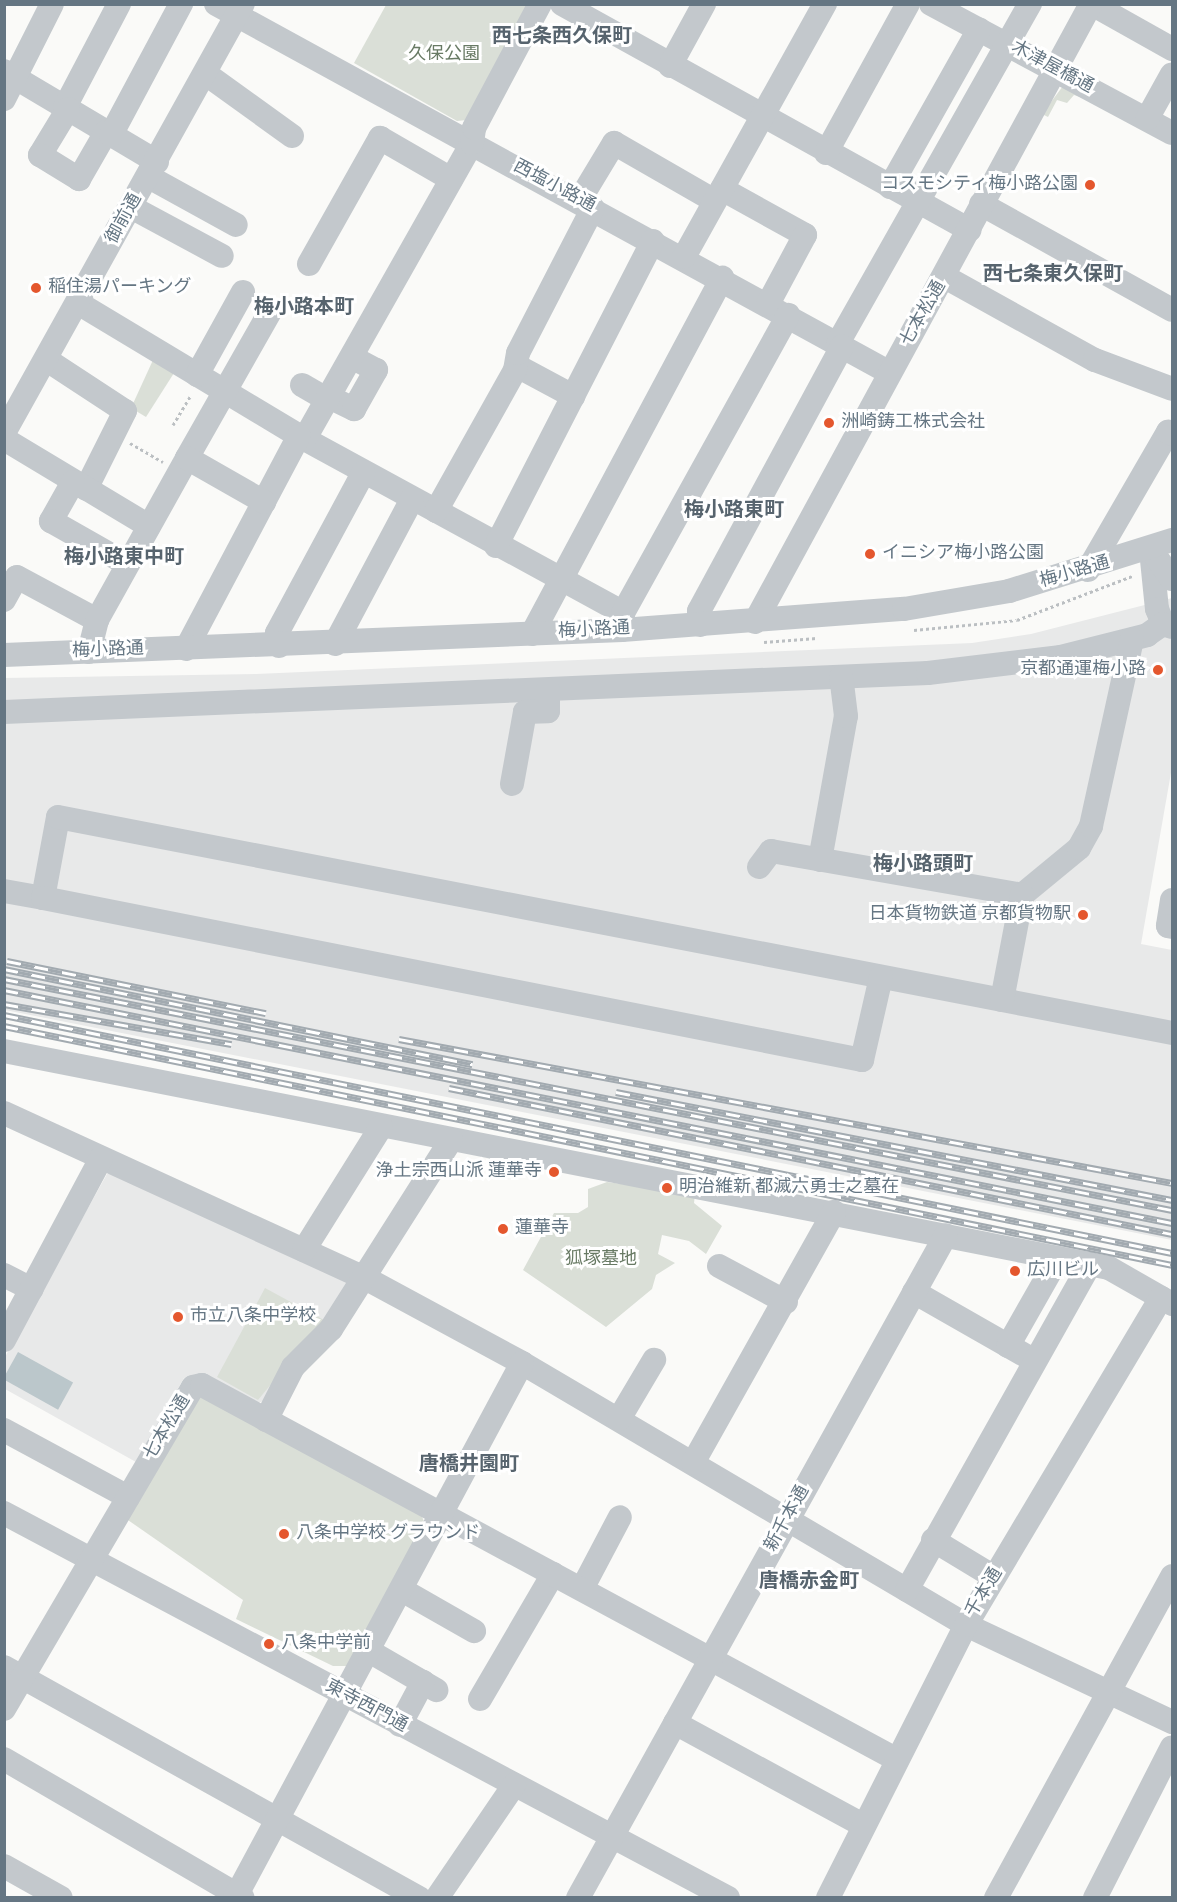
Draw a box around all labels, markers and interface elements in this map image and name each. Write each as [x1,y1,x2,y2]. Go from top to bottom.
district label: 西七条西久保町 [492,25,632,49]
street label: 木津屋橋通 [1007,37,1097,99]
park label: 久保公園 [408,44,480,66]
street label: 西塩小路通 [509,156,599,218]
place label: コスモシティ梅小路公園 [880,174,1078,196]
marker: コスモシティ梅小路公園 [1083,178,1097,192]
street label: 御前通 [102,190,148,248]
district label: 西七条東久保町 [983,263,1123,287]
place label: 稲住湯パーキング [48,277,192,299]
street label: 七本松通 [897,277,951,351]
marker: 稲住湯パーキング [29,281,43,295]
district label: 梅小路本町 [254,296,354,320]
place label: 洲崎鋳工株式会社 [841,412,985,434]
marker: 洲崎鋳工株式会社 [822,416,836,430]
district label: 梅小路東町 [684,499,784,523]
place label: イニシア梅小路公園 [882,543,1044,565]
district label: 梅小路東中町 [64,546,184,570]
marker: イニシア梅小路公園 [863,547,877,561]
street label: 梅小路通 [1037,553,1113,593]
street label: 梅小路通 [557,618,631,644]
street label: 梅小路通 [72,639,144,663]
place label: 京都通運梅小路 [1020,659,1146,681]
marker: 京都通運梅小路 [1151,663,1165,677]
district label: 梅小路頭町 [873,853,973,877]
place label: 日本貨物鉄道 京都貨物駅 [869,904,1071,926]
marker: 日本貨物鉄道 京都貨物駅 [1076,908,1090,922]
place label: 浄土宗西山派 蓮華寺 [376,1161,542,1183]
marker: 浄土宗西山派 蓮華寺 [547,1165,561,1179]
place label: 明治維新 都滅六勇士之墓在 [679,1177,899,1199]
marker: 明治維新 都滅六勇士之墓在 [660,1181,674,1195]
place label: 蓮華寺 [515,1218,569,1240]
marker: 蓮華寺 [496,1222,510,1236]
park label: 狐塚墓地 [565,1249,637,1271]
place label: 広川ビル [1027,1260,1099,1282]
marker: 広川ビル [1008,1264,1022,1278]
place label: 市立八条中学校 [190,1306,316,1328]
marker: 市立八条中学校 [171,1310,185,1324]
street label: 七本松通 [140,1392,196,1464]
district label: 唐橋井園町 [419,1453,519,1477]
street label: 新千本通 [761,1482,815,1556]
place label: 八条中学校 グラウンド [296,1523,480,1545]
marker: 八条中学校 グラウンド [277,1527,291,1541]
street label: 千本通 [962,1564,1008,1622]
district label: 唐橋赤金町 [759,1570,859,1594]
place label: 八条中学前 [281,1633,371,1655]
marker: 八条中学前 [262,1637,276,1651]
street label: 東寺西門通 [321,1676,411,1738]

